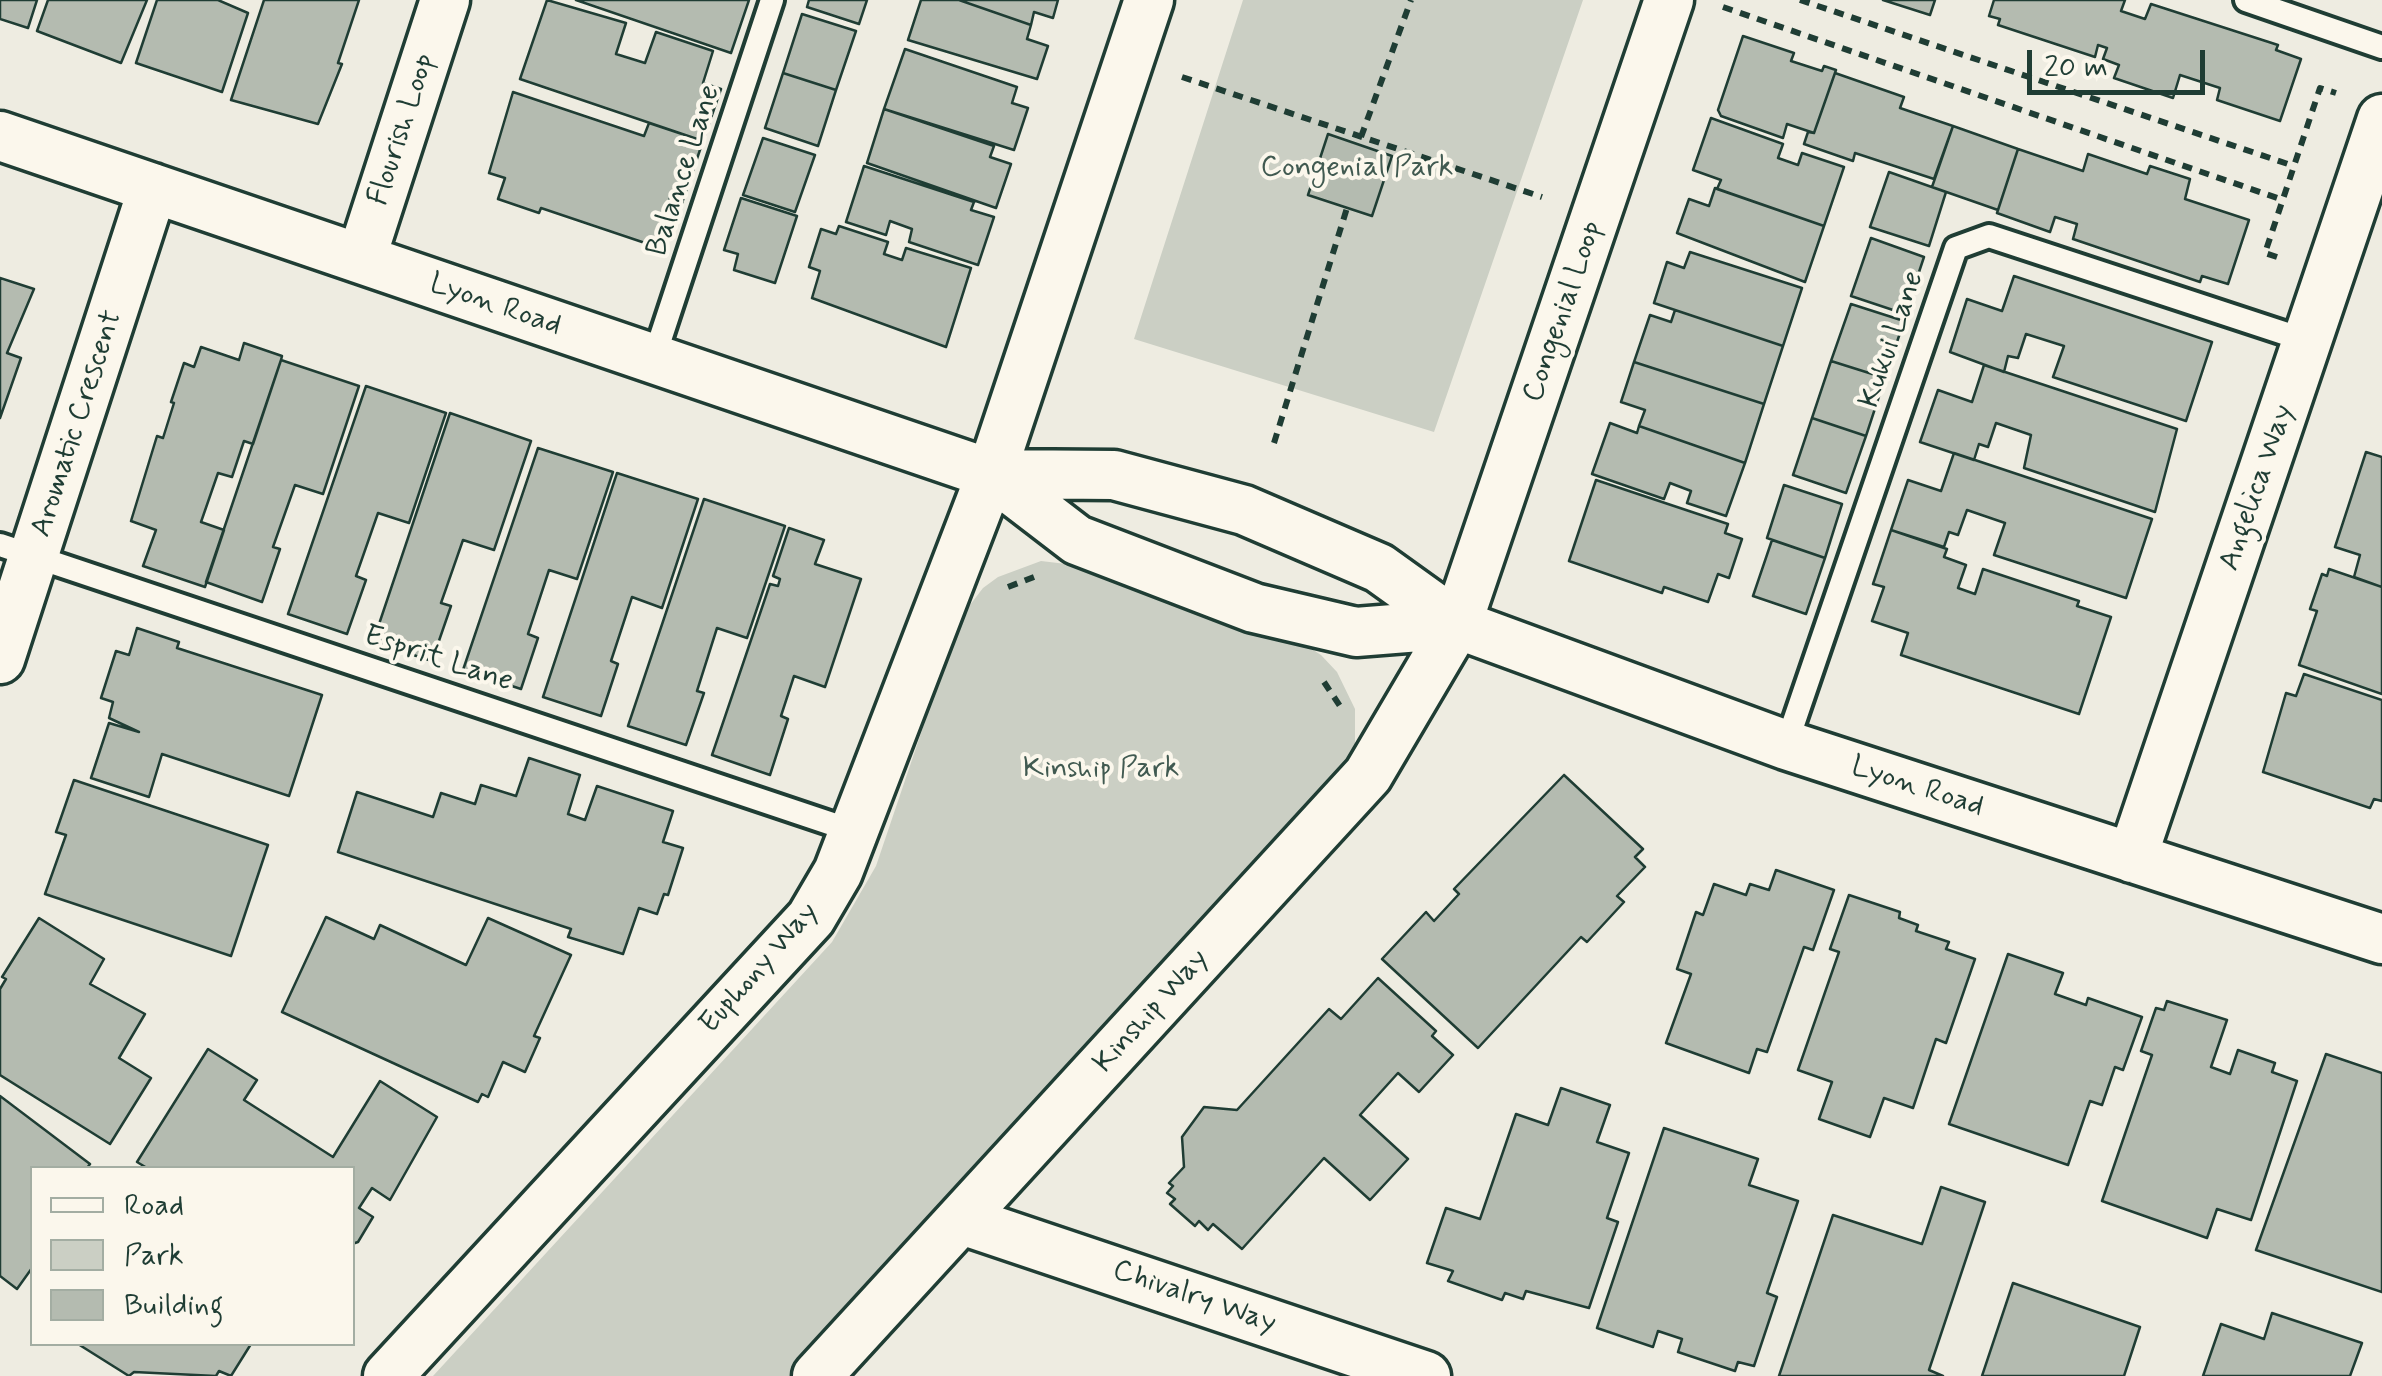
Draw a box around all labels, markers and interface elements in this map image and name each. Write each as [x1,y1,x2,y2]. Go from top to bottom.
scale bar [2032,30,2210,92]
text: 20 m [2044,48,2108,87]
street label: Flourish Loop [362,50,444,210]
street label: Balance Lane [640,81,730,261]
park label: Congenial Park [1261,151,1453,187]
street label: Congenial Loop [1516,217,1612,407]
street label: Lyon Road [424,267,566,345]
street label: Kukui Lane [1853,267,1933,413]
street label: Aromatic Crescent [24,306,132,542]
street label: Angelica Way [2213,400,2303,576]
street label: Esprit Lane [359,619,517,701]
street label: Lyon Road [1846,750,1988,826]
park label: Kinship Park [1023,752,1179,788]
street label: Euphony Way [693,896,827,1042]
street label: Kinship Way [1087,942,1217,1082]
legend [30,1166,355,1346]
text: Road [124,1186,184,1225]
text: Park [124,1236,184,1275]
street label: Chivalry Way [1107,1253,1281,1343]
text: Building [124,1286,223,1325]

